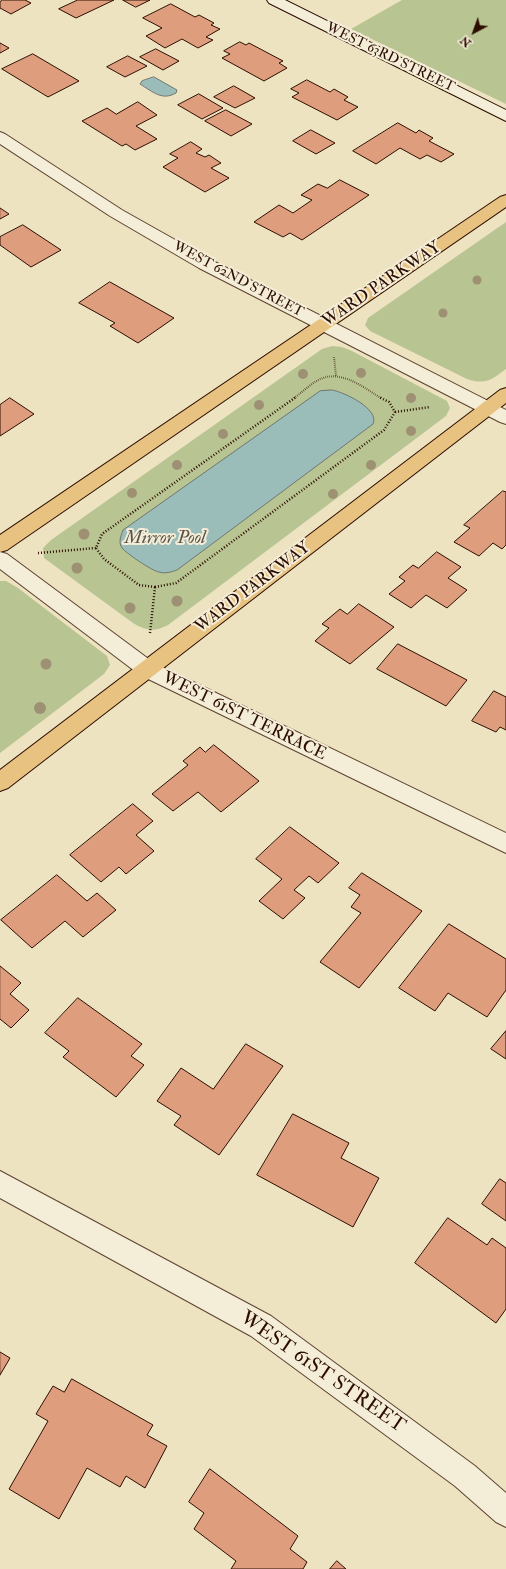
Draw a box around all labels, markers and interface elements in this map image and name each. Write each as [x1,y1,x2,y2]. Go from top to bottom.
north arrow [454,12,494,52]
street label: WEST 63RD STREET [323,20,457,96]
text: N [458,33,474,50]
street label: WEST 62ND STREET [170,238,306,322]
street label: WARD PARKWAY [319,238,445,332]
water label: Mirror Pool [125,528,205,550]
street label: WARD PARKWAY [191,538,315,638]
street label: WEST 61ST TERRACE [159,668,329,766]
street label: WEST 61ST STREET [235,1307,409,1439]

